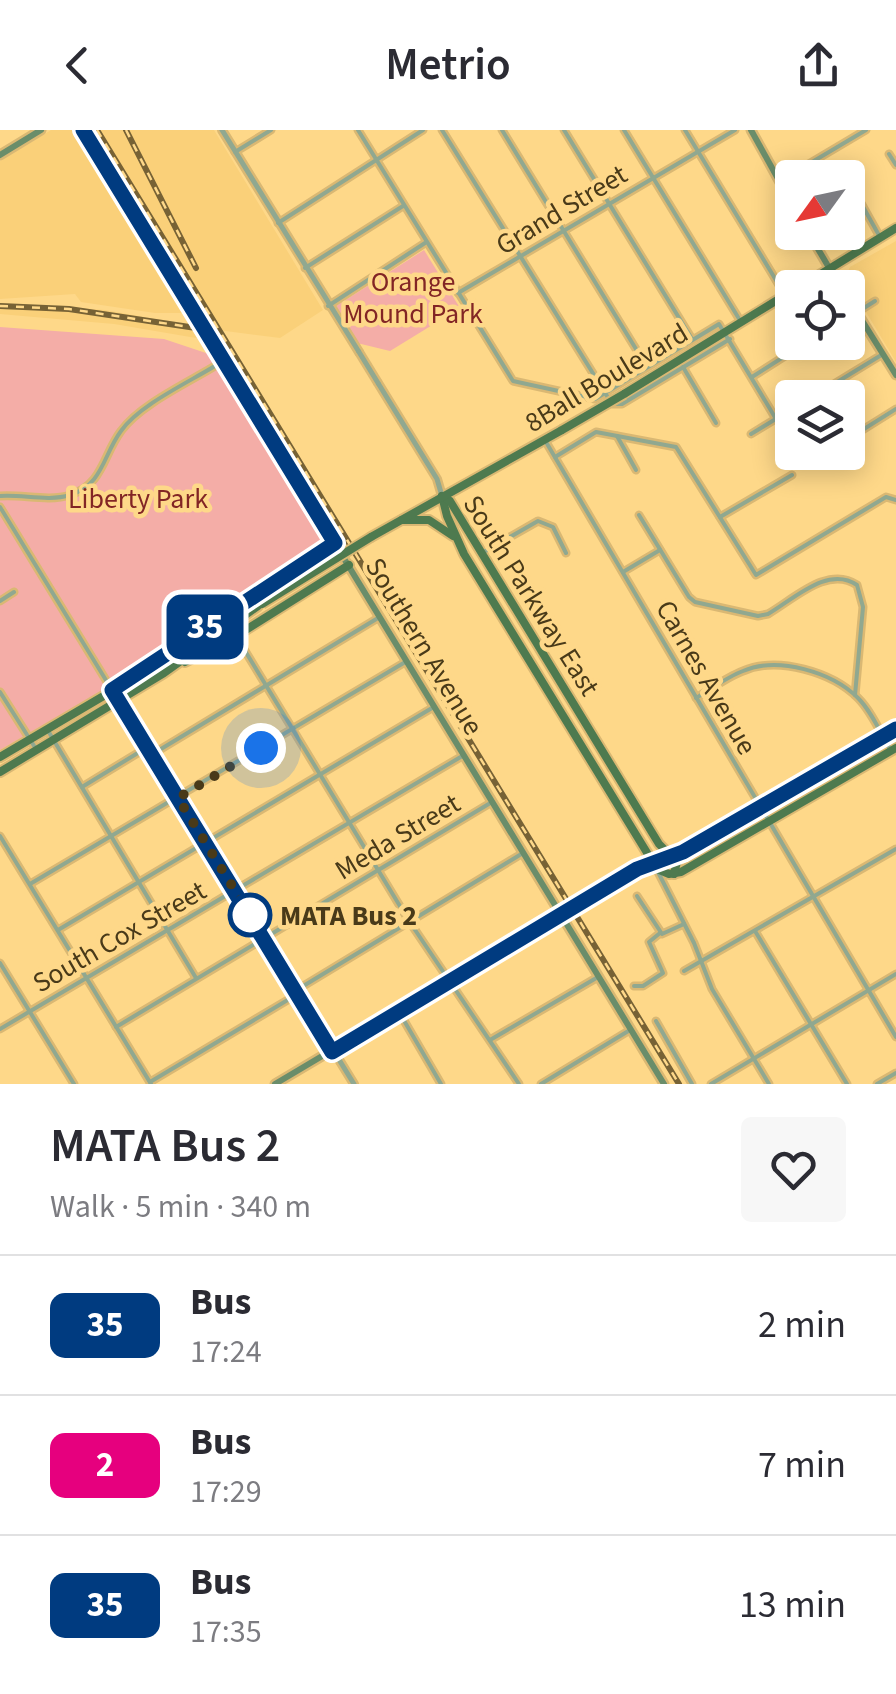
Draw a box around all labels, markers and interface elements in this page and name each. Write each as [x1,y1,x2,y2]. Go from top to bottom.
text: Metrio [385,33,511,97]
icon: back [50,38,105,93]
icon: share [791,38,846,93]
street label: Grand Street [488,155,635,265]
north arrow [775,160,865,250]
map controls [775,160,865,470]
park label: Orange Mound Park [343,262,483,334]
button: locate [775,270,865,360]
street label: 8Ball Boulevard [517,313,696,442]
button: layers [775,380,865,470]
park label: Liberty Park [68,479,208,519]
street label: South Parkway East [453,487,609,704]
street label: Southern Avenue [355,550,493,743]
street label: Carnes Avenue [646,593,767,762]
line badge: 35 [160,594,250,660]
text: 35 [187,602,223,652]
your location [236,723,286,773]
street label: Meda Street [327,783,468,890]
street label: South Cox Street [25,871,214,1003]
marker: MATA Bus 2 [229,894,271,936]
place label: MATA Bus 2 [280,896,417,936]
text: MATA Bus 2 [50,1112,280,1180]
button: heart [741,1117,846,1222]
text: Walk · 5 min · 340 m [50,1184,311,1230]
text: Bus [190,1275,251,1329]
text: 2 min [758,1298,846,1352]
text: 35 [87,1300,123,1350]
text: 17:24 [190,1329,262,1375]
text: Bus [190,1415,251,1469]
text: 7 min [758,1438,846,1492]
text: 2 [96,1440,114,1490]
text: 17:29 [190,1469,262,1515]
text: Bus [190,1555,251,1609]
text: 13 min [739,1578,846,1632]
text: 35 [87,1580,123,1630]
text: 17:35 [190,1609,262,1655]

